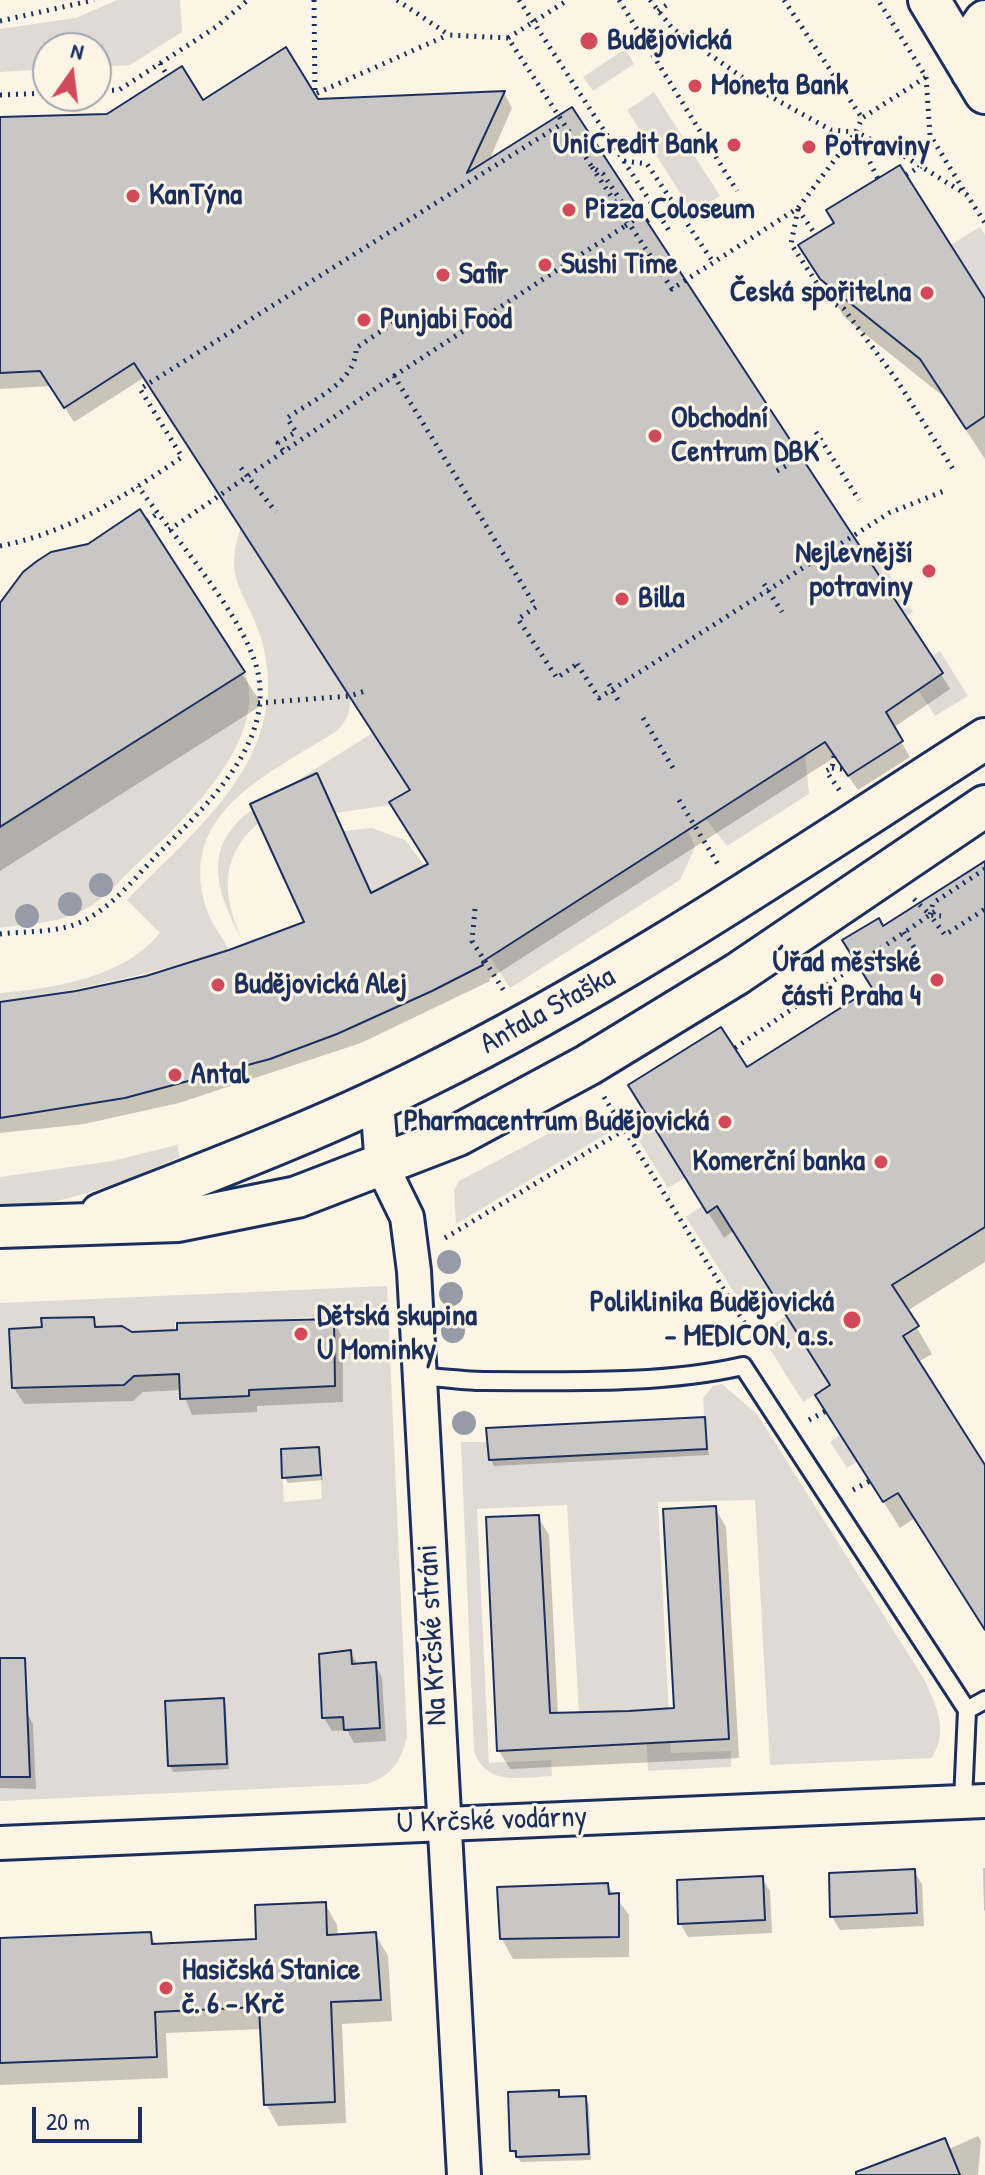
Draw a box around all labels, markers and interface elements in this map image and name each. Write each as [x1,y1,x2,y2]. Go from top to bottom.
place label: Budějovická [607,23,732,59]
marker: Budějovická [578,30,600,52]
north arrow [32,32,112,112]
text: N [68,35,87,67]
place label: Moneta Bank [711,68,848,104]
marker: Moneta Bank [686,77,704,95]
place label: UniCredit Bank [553,127,718,163]
place label: Potraviny [825,129,930,165]
marker: UniCredit Bank [725,136,743,154]
marker: Potraviny [800,138,818,156]
place label: KanTýna [149,178,242,214]
marker: KanTýna [124,187,142,205]
place label: Pizza Coloseum [585,192,755,228]
marker: Pizza Coloseum [560,201,578,219]
place label: Sushi Time [561,247,678,283]
marker: Sushi Time [536,256,554,274]
place label: Safir [459,257,508,293]
marker: Safir [434,266,452,284]
place label: Česká spořitelna [730,275,911,311]
marker: Česká spořitelna [918,284,936,302]
place label: Punjabi Food [380,302,512,338]
marker: Punjabi Food [355,311,373,329]
place label: Obchodní Centrum DBK [671,401,819,472]
marker: Obchodní Centrum DBK [646,427,664,445]
place label: Nejlevnější potraviny [795,536,913,606]
marker: Nejlevnější potraviny [920,562,938,580]
place label: Billa [638,581,685,617]
marker: Billa [613,590,631,608]
place label: Úřad městské části Praha 4 [772,945,921,1016]
street label: Antala Staška [474,959,622,1063]
place label: Budějovická Alej [234,967,407,1003]
marker: Úřad městské části Praha 4 [928,971,946,989]
marker: Budějovická Alej [209,976,227,994]
place label: Antal [191,1057,249,1093]
marker: Antal [166,1066,184,1084]
place label: Pharmacentrum Budějovická [404,1104,709,1140]
marker: Pharmacentrum Budějovická [716,1113,734,1131]
place label: Komerční banka [693,1144,865,1180]
marker: Komerční banka [872,1153,890,1171]
place label: Poliklinika Budějovická - MEDICON, a.s. [590,1285,834,1356]
place label: Dětská skupina U Mominky [317,1299,477,1370]
marker: Poliklinika Budějovická - MEDICON, a.s. [841,1309,863,1331]
marker: Dětská skupina U Mominky [292,1325,310,1343]
street label: Na Krčské stráni [410,1543,456,1727]
street label: U Krčské vodárny [396,1800,588,1842]
place label: Hasičská Stanice č. 6 - Krč [182,1953,360,2024]
marker: Hasičská Stanice č. 6 - Krč [157,1979,175,1997]
scale bar [36,2091,146,2141]
text: 20 m [46,2105,90,2137]

